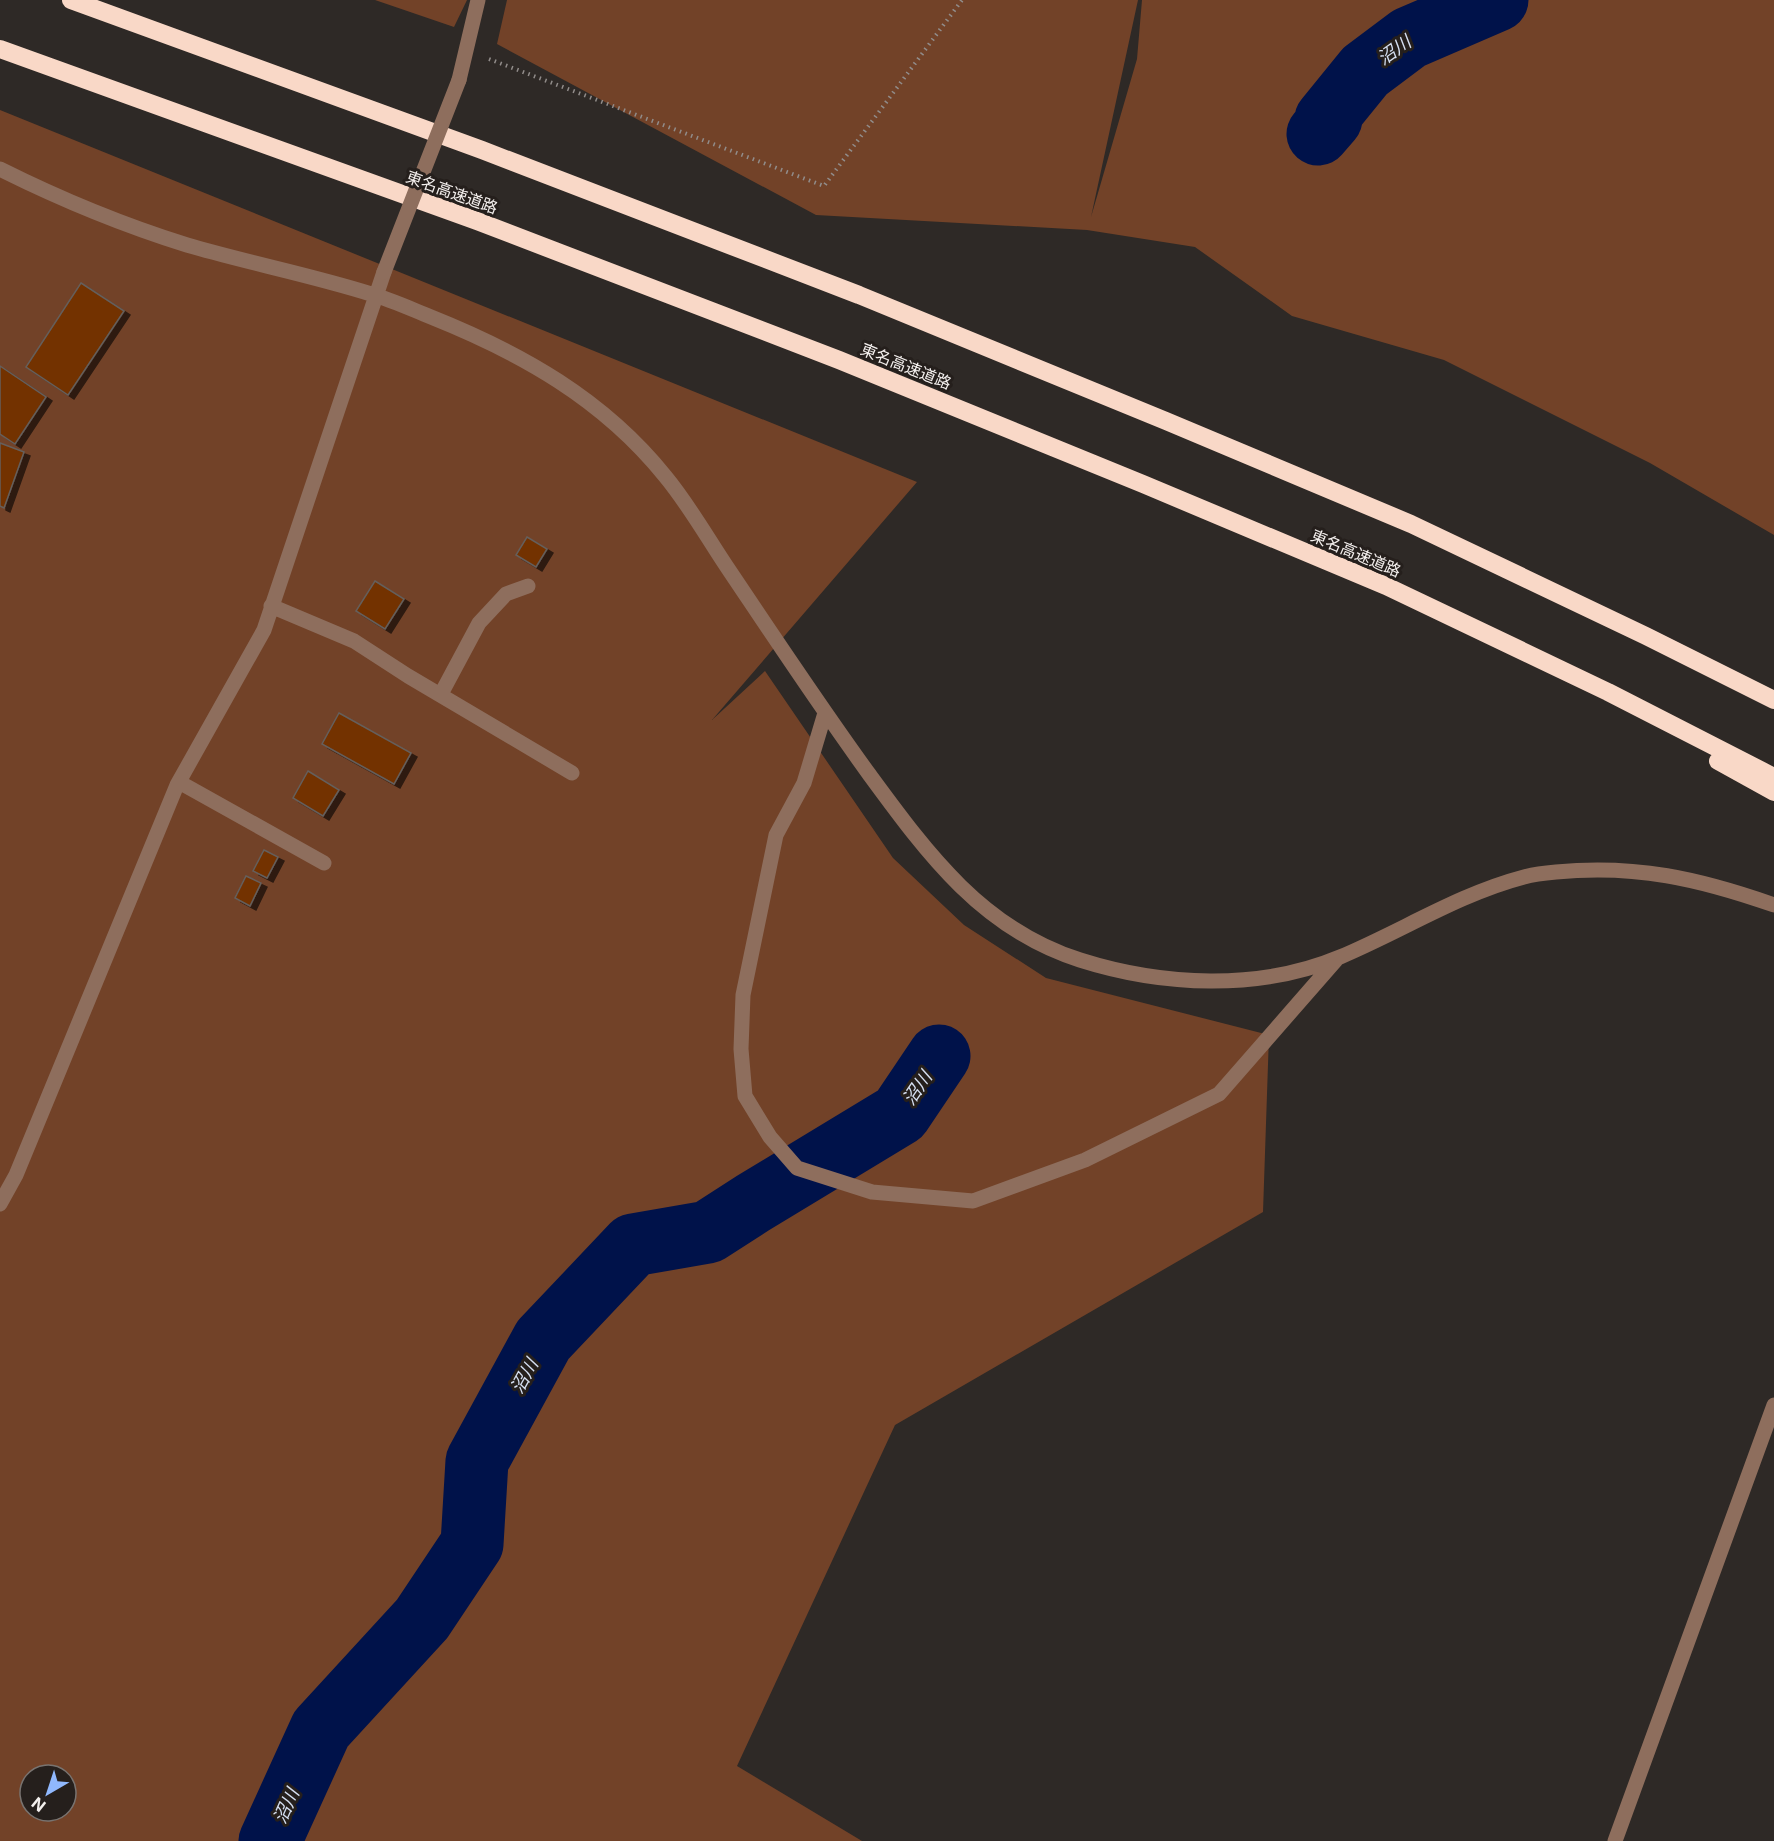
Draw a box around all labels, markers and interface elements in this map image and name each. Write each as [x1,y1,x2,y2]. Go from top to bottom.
water label: 沼川 [1373,30,1416,69]
street label: 東名高速道路 [403,166,501,218]
street label: 東名高速道路 [858,339,954,393]
street label: 東名高速道路 [1308,525,1404,581]
water label: 沼川 [898,1066,937,1109]
water label: 沼川 [506,1353,543,1397]
north arrow [18,1763,78,1823]
water label: 沼川 [269,1783,304,1827]
text: N [28,1793,50,1816]

